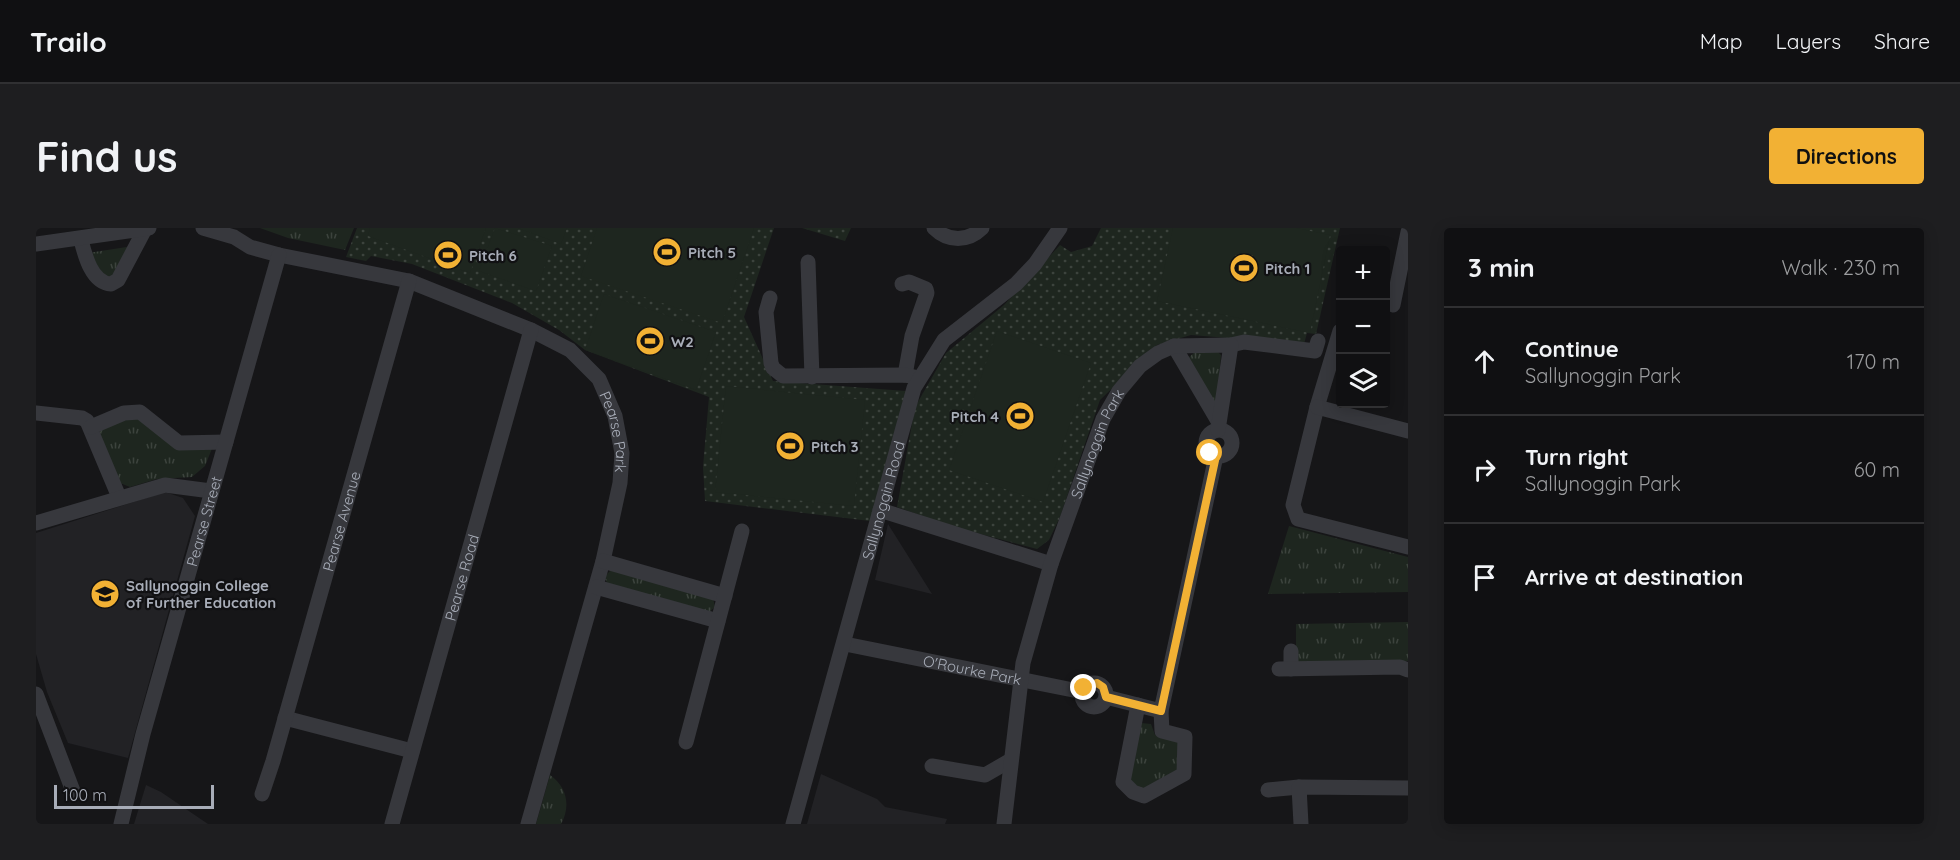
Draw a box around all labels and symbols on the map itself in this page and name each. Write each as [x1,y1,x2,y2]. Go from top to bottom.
sports icon: Pitch 5 [651,236,683,268]
sports icon: Pitch 6 [432,239,464,271]
place label: Pitch 5 [688,243,736,262]
place label: Pitch 6 [469,246,517,265]
sports icon: Pitch 1 [1228,252,1260,284]
place label: Pitch 1 [1265,259,1310,278]
sports icon: W2 [634,325,666,357]
place label: W2 [671,332,694,351]
street label: Sallynoggin Park [1066,385,1128,501]
street label: Pearse Park [596,388,632,473]
sports icon: Pitch 4 [1004,400,1036,432]
place label: Pitch 4 [951,407,999,426]
sports icon: Pitch 3 [774,430,806,462]
place label: Pitch 3 [811,437,859,456]
street label: Sallynoggin Road [857,439,908,562]
route start [1196,439,1222,465]
street label: Pearse Avenue [318,469,364,573]
street label: Pearse Street [182,474,225,568]
street label: Pearse Road [440,532,483,623]
place label: Sallynoggin College of Further Education [126,576,276,612]
school or university icon: Sallynoggin College of Further Education [89,578,121,610]
street label: O'Rourke Park [922,651,1023,689]
route end [1070,674,1096,700]
scale bar [54,782,214,810]

